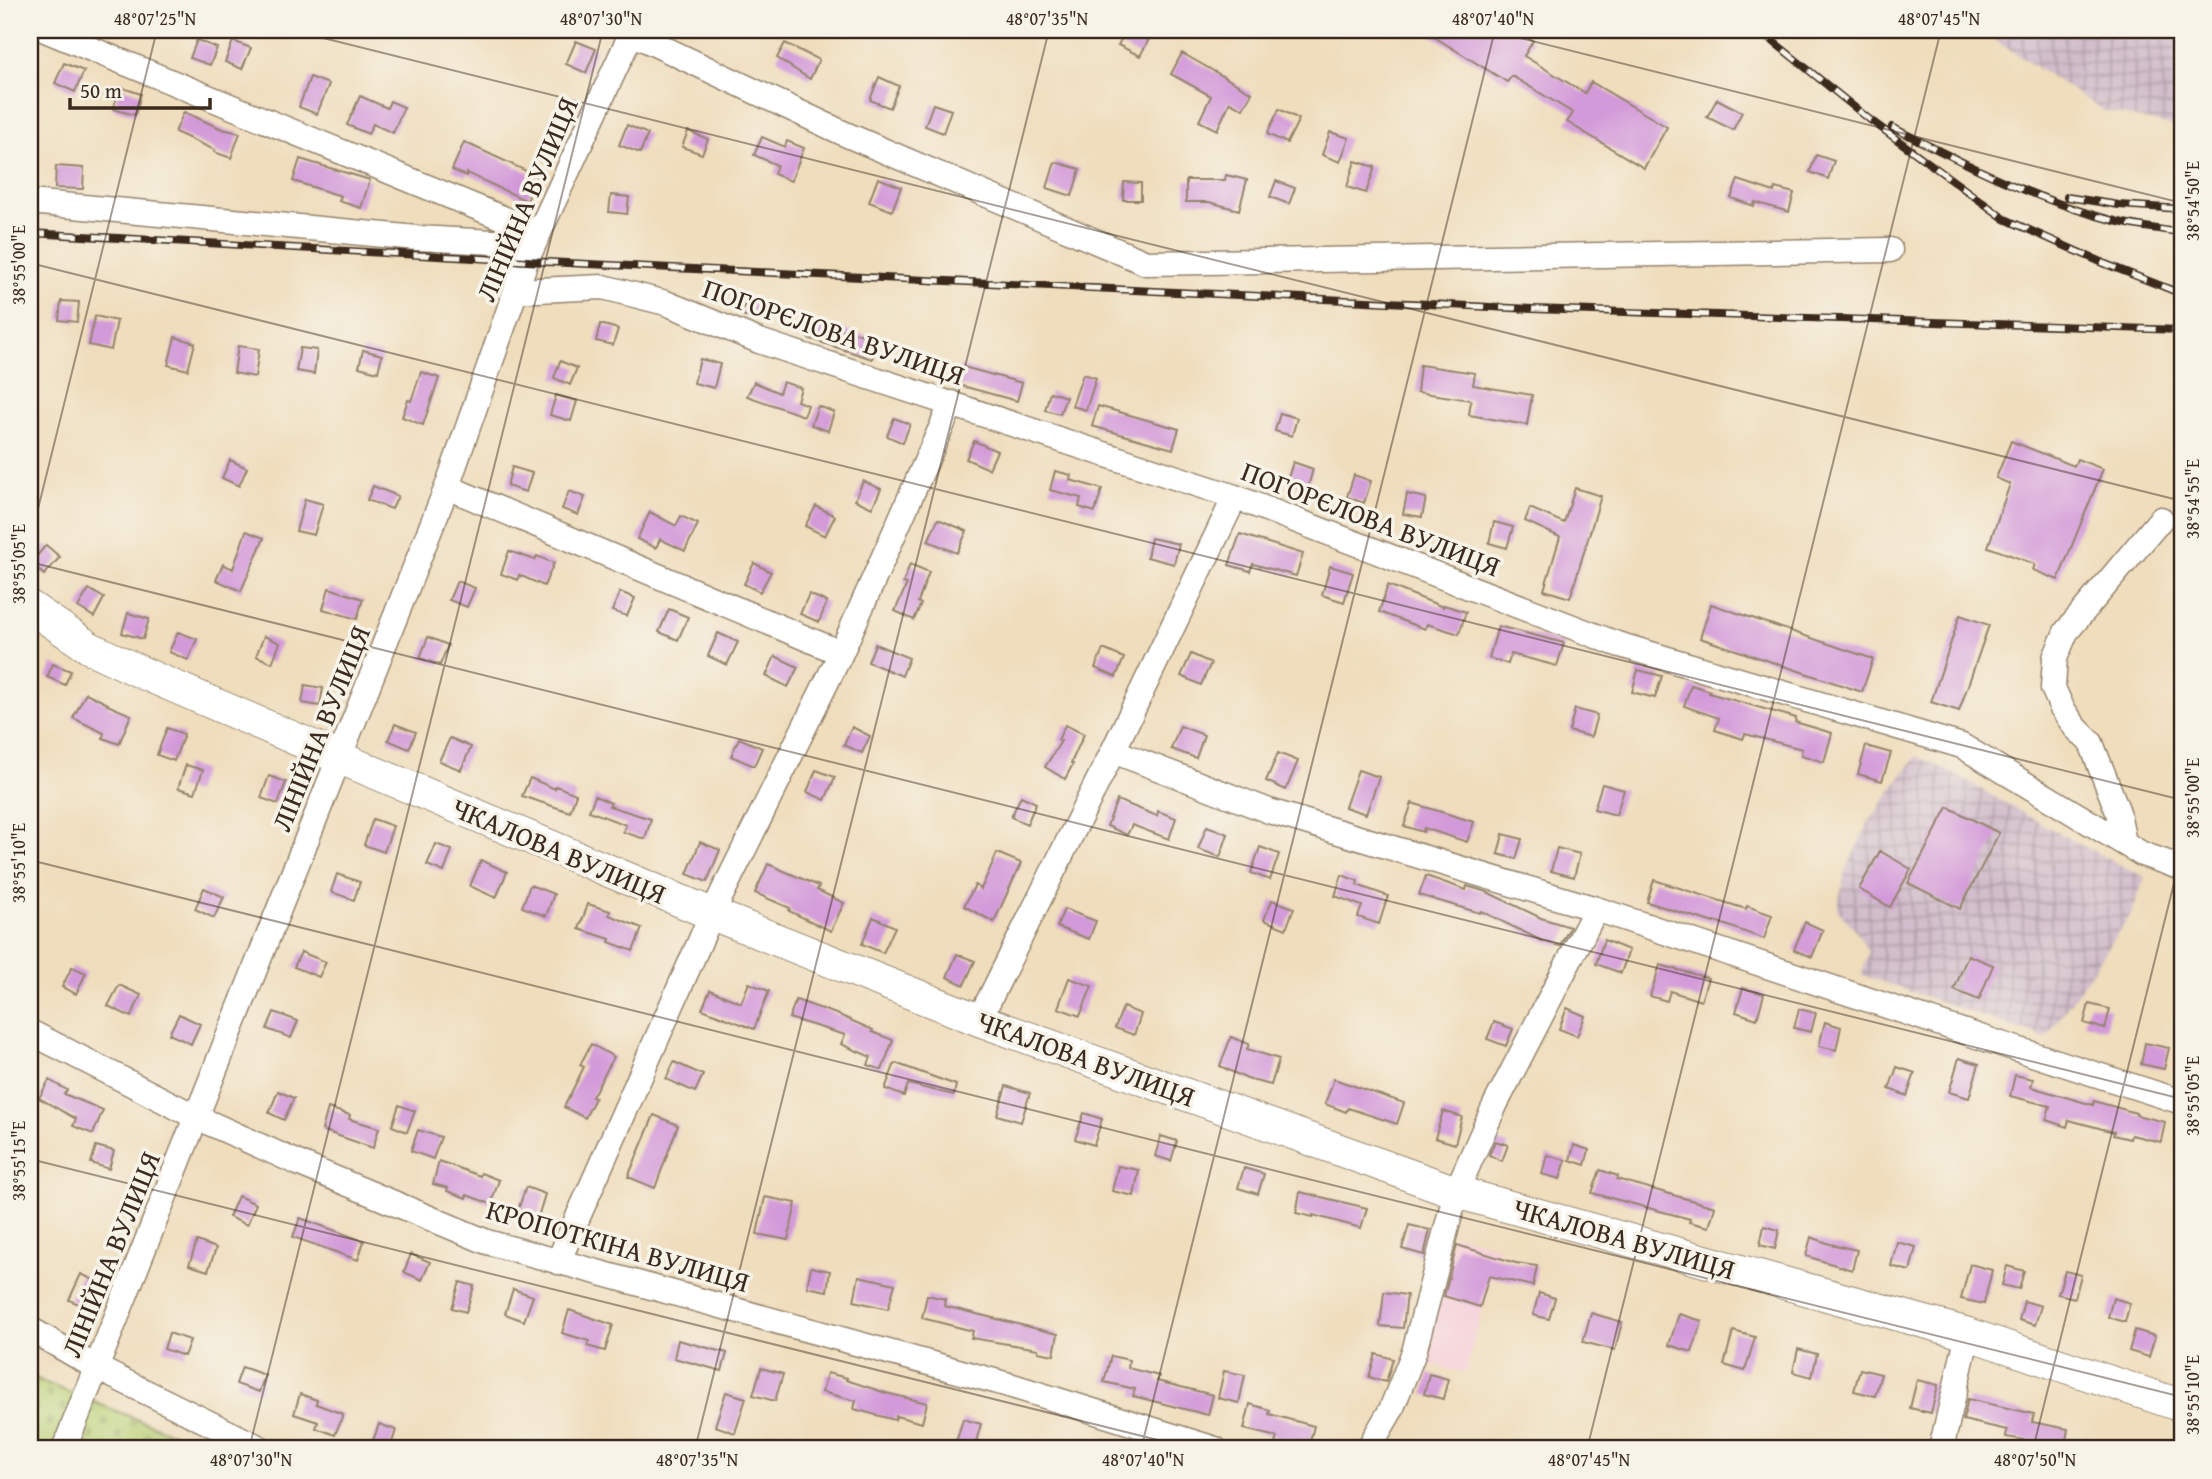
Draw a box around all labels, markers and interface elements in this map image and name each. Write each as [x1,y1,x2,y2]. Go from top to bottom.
text: 48°07'25"N [114,5,197,32]
text: 48°07'30"N [560,5,643,32]
text: 48°07'35"N [1006,5,1089,32]
text: 48°07'40"N [1452,5,1535,32]
text: 48°07'45"N [1898,5,1981,32]
scale bar [70,66,210,110]
text: 50 m [80,75,122,106]
street label: ЛІНІЙНА ВУЛИЦЯ [464,91,588,307]
text: 38°54'50"E [2179,161,2206,241]
text: 38°55'00"E [5,225,32,305]
street label: ПОГОРЄЛОВА ВУЛИЦЯ [698,267,970,395]
street label: ПОГОРЄЛОВА ВУЛИЦЯ [1236,450,1506,586]
text: 38°54'55"E [2179,459,2206,539]
text: 38°55'05"E [5,524,32,604]
street label: ЛІНІЙНА ВУЛИЦЯ [260,619,380,837]
text: 38°55'00"E [2179,758,2206,838]
street label: ЧКАЛОВА ВУЛИЦЯ [446,786,672,914]
text: 38°55'10"E [5,823,32,903]
street label: ЧКАЛОВА ВУЛИЦЯ [971,1000,1201,1116]
text: 38°55'05"E [2179,1056,2206,1136]
text: 38°55'15"E [5,1121,32,1201]
street label: ЛІНІЙНА ВУЛИЦЯ [50,1145,170,1363]
street label: ЧКАЛОВА ВУЛИЦЯ [1508,1187,1740,1289]
street label: КРОПОТКІНА ВУЛИЦЯ [482,1188,754,1302]
text: 38°55'10"E [2179,1355,2206,1435]
text: 48°07'30"N [210,1446,293,1473]
text: 48°07'35"N [656,1446,739,1473]
text: 48°07'40"N [1102,1446,1185,1473]
text: 48°07'45"N [1548,1446,1631,1473]
text: 48°07'50"N [1994,1446,2077,1473]

